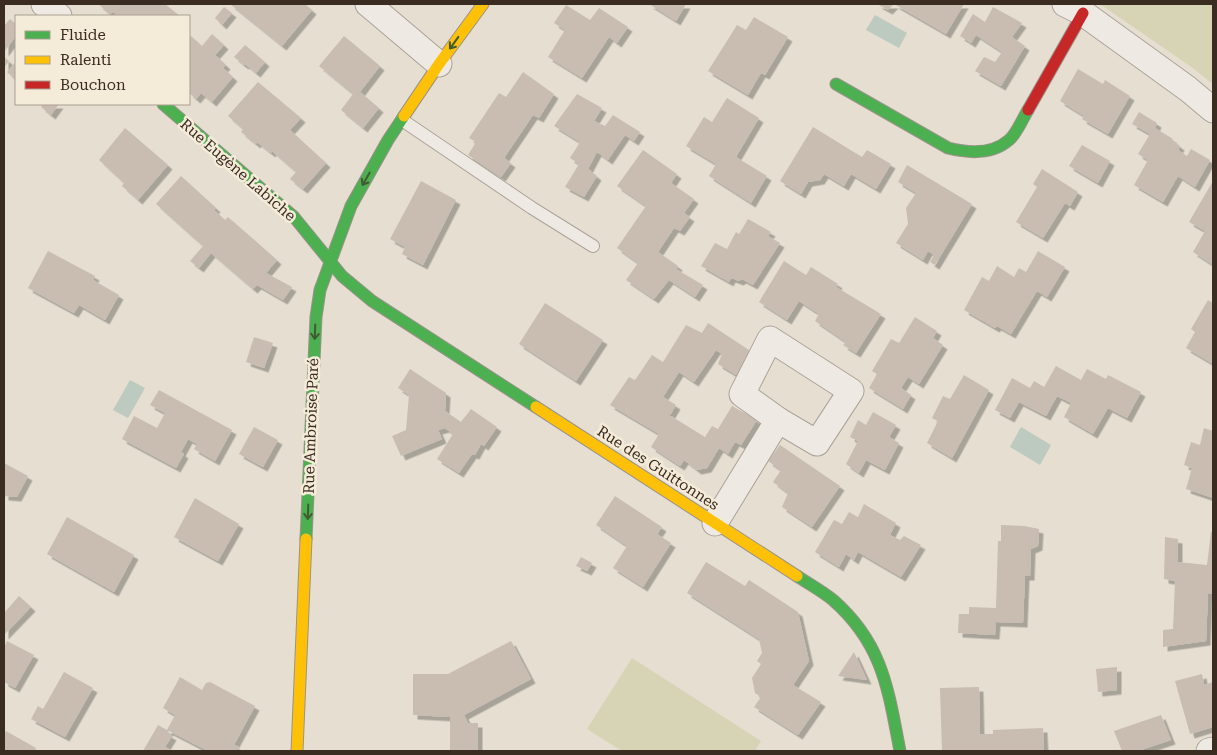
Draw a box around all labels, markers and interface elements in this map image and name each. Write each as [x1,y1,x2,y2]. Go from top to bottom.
legend [15,15,190,105]
text: Fluide [60,26,106,44]
one-way arrow [449,36,459,50]
text: Ralenti [60,51,112,69]
text: Bouchon [60,76,126,94]
street label: Rue Eugène Labiche [177,115,299,225]
one-way arrow [361,172,371,187]
one-way arrow [311,324,320,340]
street label: Rue Ambroise Paré [300,358,322,494]
street label: Rue des Guittonnes [594,422,722,514]
one-way arrow [303,504,312,520]

